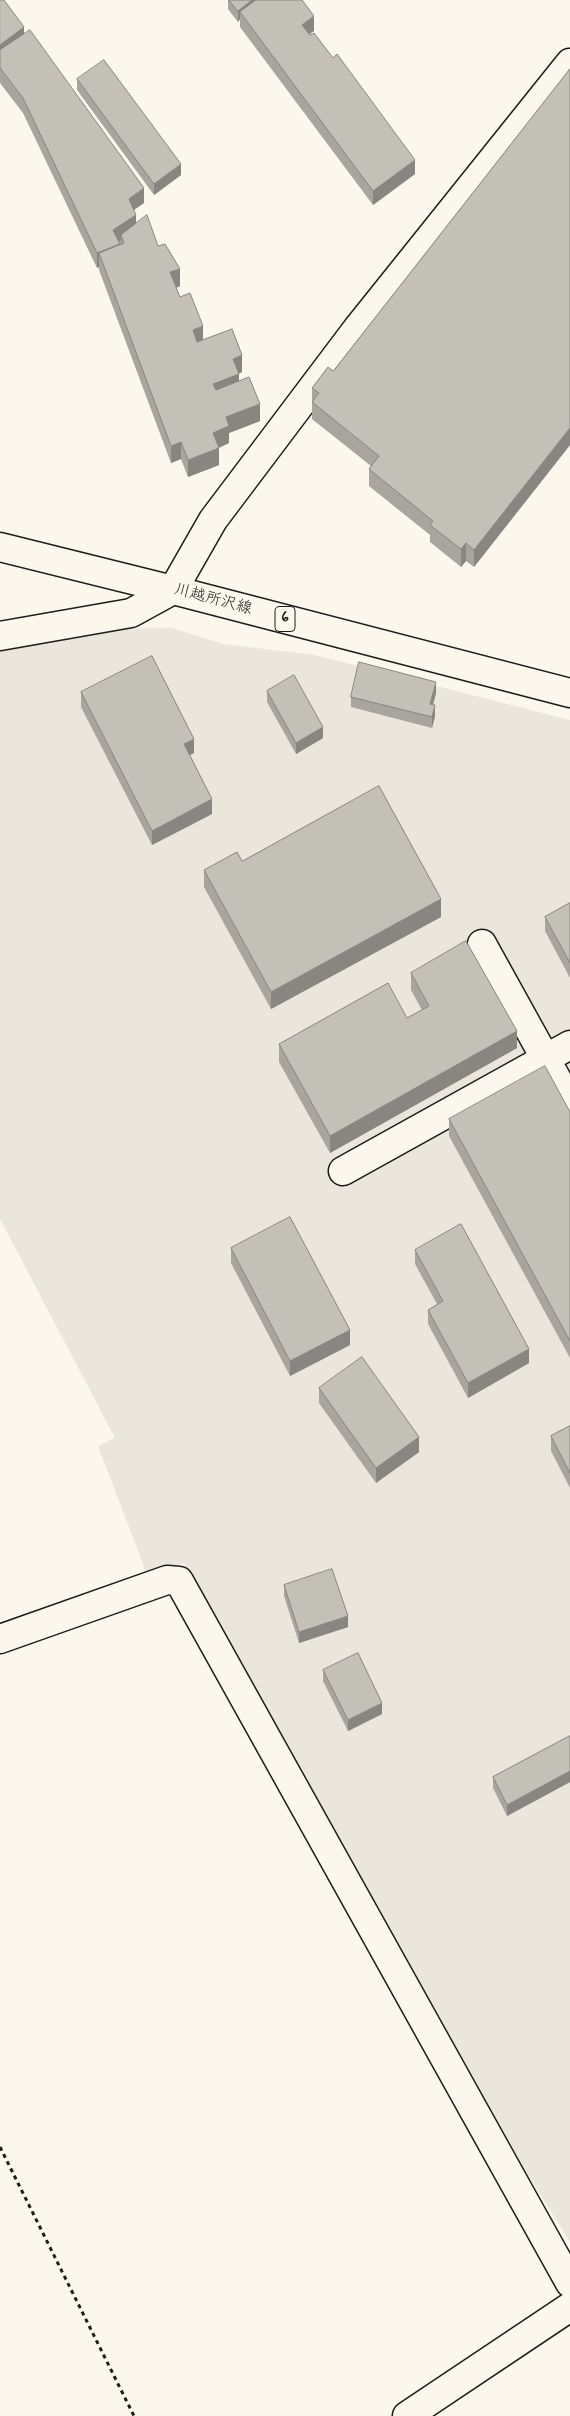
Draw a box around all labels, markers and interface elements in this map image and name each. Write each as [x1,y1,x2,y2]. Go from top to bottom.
street label: 川越所沢線 [172,580,254,620]
road number: 6 [275,606,295,632]

